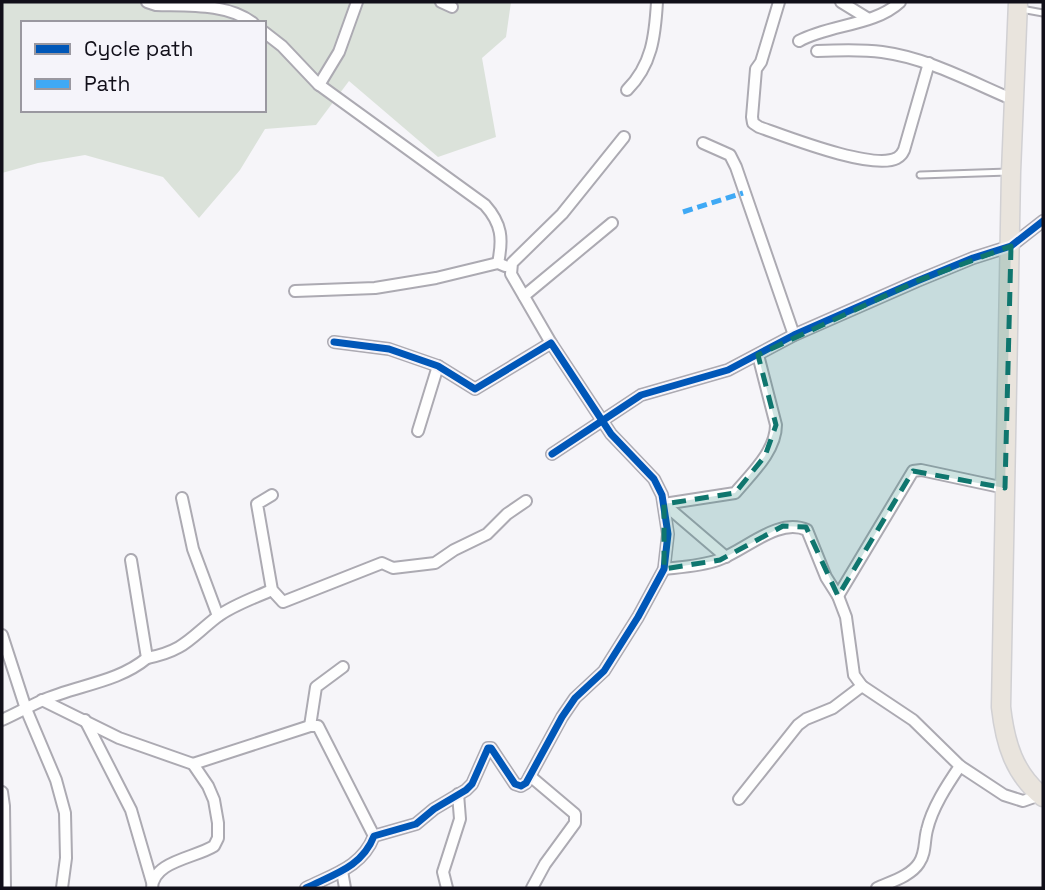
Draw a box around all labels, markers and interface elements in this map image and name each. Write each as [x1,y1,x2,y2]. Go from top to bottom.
legend [21,21,266,112]
text: Cycle path [84,35,193,62]
text: Path [84,70,130,97]

